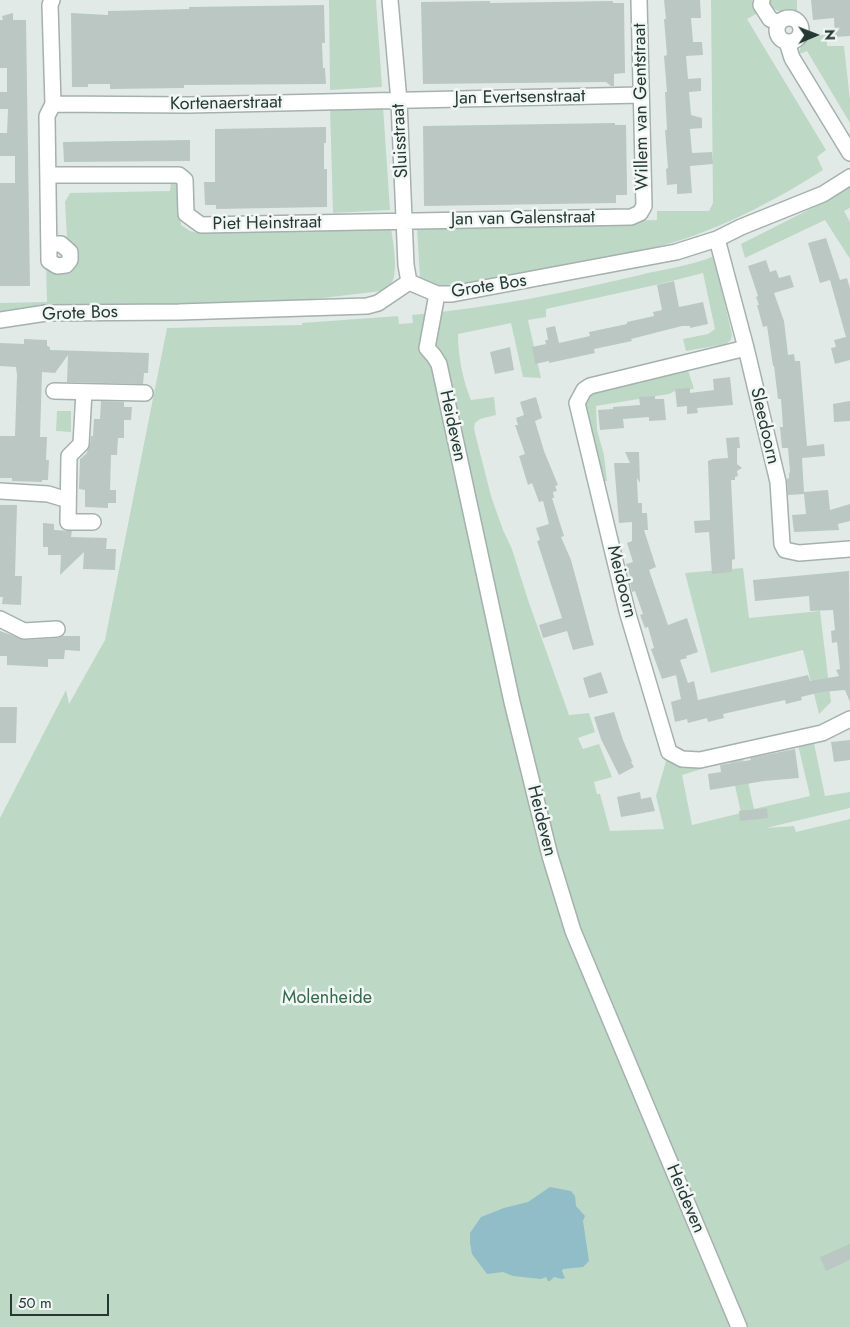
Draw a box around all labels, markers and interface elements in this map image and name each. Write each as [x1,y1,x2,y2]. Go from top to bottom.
north arrow [790,10,840,60]
street label: Willem van Gentstraat [630,23,654,191]
text: N [820,29,840,40]
street label: Jan Evertsenstraat [455,86,585,110]
street label: Kortenaerstraat [170,92,282,116]
street label: Sluisstraat [388,103,414,179]
street label: Jan van Galenstraat [451,207,595,231]
street label: Piet Heinstraat [212,212,322,236]
street label: Grote Bos [450,270,528,304]
street label: Grote Bos [42,302,118,326]
street label: Sleedoorn [745,386,783,466]
street label: Heideven [434,388,470,464]
street label: Meidoorn [602,543,640,621]
street label: Heideven [522,783,560,859]
park label: Molenheide [282,988,372,1010]
street label: Heideven [661,1161,709,1237]
scale bar [12,1284,111,1316]
text: 50 m [18,1292,52,1314]

